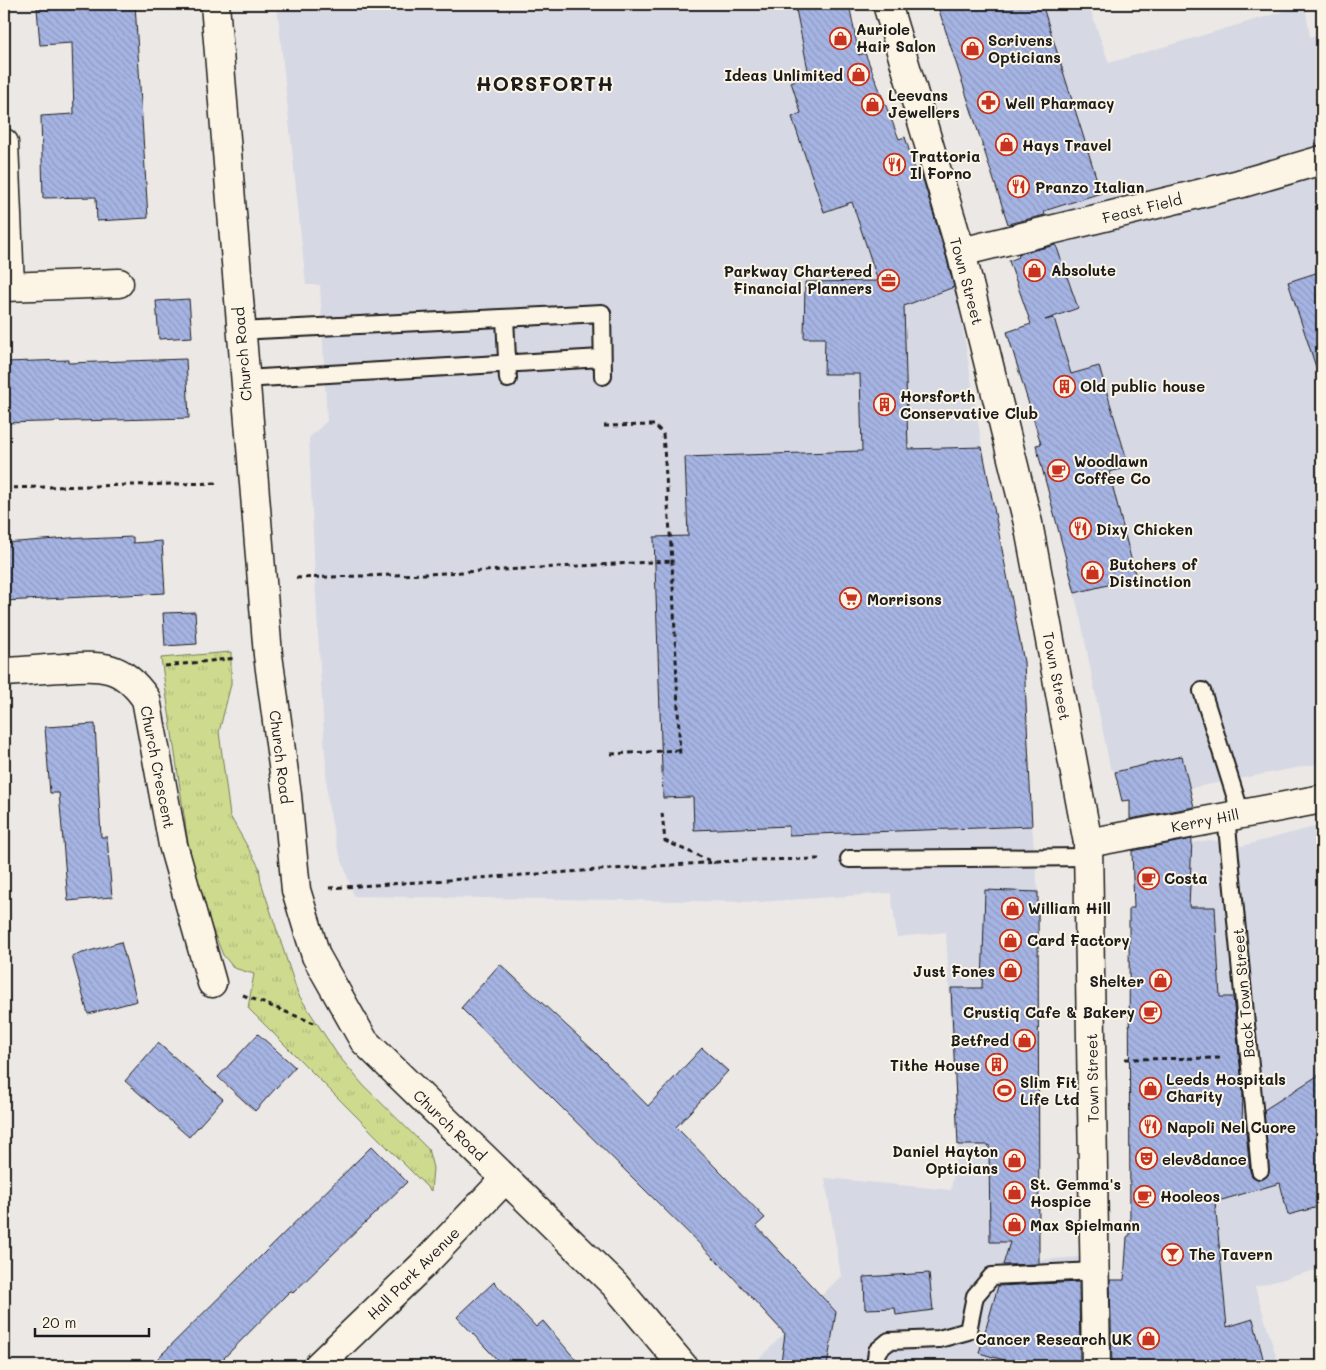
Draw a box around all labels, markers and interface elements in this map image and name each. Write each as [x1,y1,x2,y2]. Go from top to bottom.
place label: Auriole Hair Salon [856,19,936,56]
shop icon: Auriole Hair Salon [828,26,852,50]
place label: Scrivens Opticians [988,30,1061,67]
shop icon: Scrivens Opticians [960,37,984,61]
shop icon: Ideas Unlimited [847,63,871,87]
place label: Ideas Unlimited [724,65,844,85]
district label: HORSFORTH [476,70,614,96]
place label: Leevans Jewellers [888,85,960,122]
pharmacy icon: Well Pharmacy [977,91,1001,115]
shop icon: Leevans Jewellers [860,92,884,116]
place label: Well Pharmacy [1005,93,1114,113]
shop icon: Hays Travel [994,133,1018,157]
place label: Hays Travel [1022,135,1111,155]
place label: Trattoria Il Forno [910,146,980,183]
restaurant icon: Trattoria Il Forno [882,153,906,177]
restaurant icon: Pranzo Italian [1007,175,1031,199]
place label: Pranzo Italian [1035,177,1144,197]
street label: Feast Field [1100,188,1184,228]
street label: Town Street [946,235,988,327]
shop icon: Absolute [1023,258,1047,282]
place label: Absolute [1051,260,1116,280]
place label: Parkway Chartered Financial Planners [724,261,872,298]
office icon: Parkway Chartered Financial Planners [876,268,900,292]
street label: Church Road [228,306,256,402]
building icon: Old public house [1052,374,1076,398]
place label: Old public house [1080,376,1205,396]
place label: Horsforth Conservative Club [900,386,1038,423]
building icon: Horsforth Conservative Club [872,393,896,417]
place label: Woodlawn Coffee Co [1074,451,1151,488]
cafe icon: Woodlawn Coffee Co [1046,458,1070,482]
restaurant icon: Dixy Chicken [1068,517,1092,541]
place label: Dixy Chicken [1096,519,1193,539]
place label: Butchers of Distinction [1109,554,1198,591]
shop icon: Butchers of Distinction [1081,561,1105,585]
supermarket icon: Morrisons [839,587,863,611]
place label: Morrisons [867,589,942,609]
street label: Town Street [1039,630,1075,722]
street label: Church Crescent [136,704,180,830]
street label: Church Road [265,709,297,805]
street label: Kerry Hill [1169,804,1241,836]
cafe icon: Costa [1136,866,1160,890]
place label: Costa [1164,868,1208,888]
shop icon: William Hill [1000,896,1024,920]
place label: William Hill [1028,898,1111,918]
street label: Back Town Street [1227,927,1259,1059]
shop icon: Card Factory [999,928,1023,952]
place label: Card Factory [1027,930,1130,950]
shop icon: Just Fones [999,959,1023,983]
place label: Just Fones [913,961,995,981]
shop icon: Shelter [1148,969,1172,993]
place label: Shelter [1089,971,1144,991]
cafe icon: Crustiq Cafe & Bakery [1139,1000,1163,1024]
place label: Crustiq Cafe & Bakery [963,1002,1135,1022]
shop icon: Betfred [1013,1028,1037,1052]
place label: Betfred [951,1030,1009,1050]
street label: Town Street [1081,1033,1103,1123]
building icon: Tithe House [984,1053,1008,1077]
place label: Tithe House [890,1055,980,1075]
place label: Leeds Hospitals Charity [1166,1069,1286,1106]
place label: Slim Fit Life Ltd [1020,1072,1080,1109]
shop icon: Leeds Hospitals Charity [1138,1076,1162,1100]
sports icon: Slim Fit Life Ltd [992,1079,1016,1103]
street label: Church Road [409,1085,491,1165]
restaurant icon: Napoli Nel Cuore [1139,1115,1163,1139]
place label: Napoli Nel Cuore [1167,1117,1296,1137]
place label: Daniel Hayton Opticians [892,1141,998,1178]
theatre icon: elev8dance [1134,1147,1158,1171]
shop icon: Daniel Hayton Opticians [1002,1148,1026,1172]
place label: elev8dance [1162,1149,1247,1169]
place label: St. Gemma's Hospice [1030,1174,1121,1211]
shop icon: St. Gemma's Hospice [1002,1181,1026,1205]
cafe icon: Hooleos [1132,1184,1156,1208]
place label: Hooleos [1160,1186,1220,1206]
shop icon: Max Spielmann [1002,1213,1026,1237]
place label: Max Spielmann [1030,1215,1140,1235]
street label: Hall Park Avenue [362,1222,464,1324]
bar icon: The Tavern [1161,1242,1185,1266]
place label: The Tavern [1189,1244,1273,1264]
scale bar [35,1305,149,1337]
text: 20 m [42,1312,76,1332]
shop icon: Cancer Research UK [1136,1327,1160,1351]
place label: Cancer Research UK [976,1329,1132,1349]

